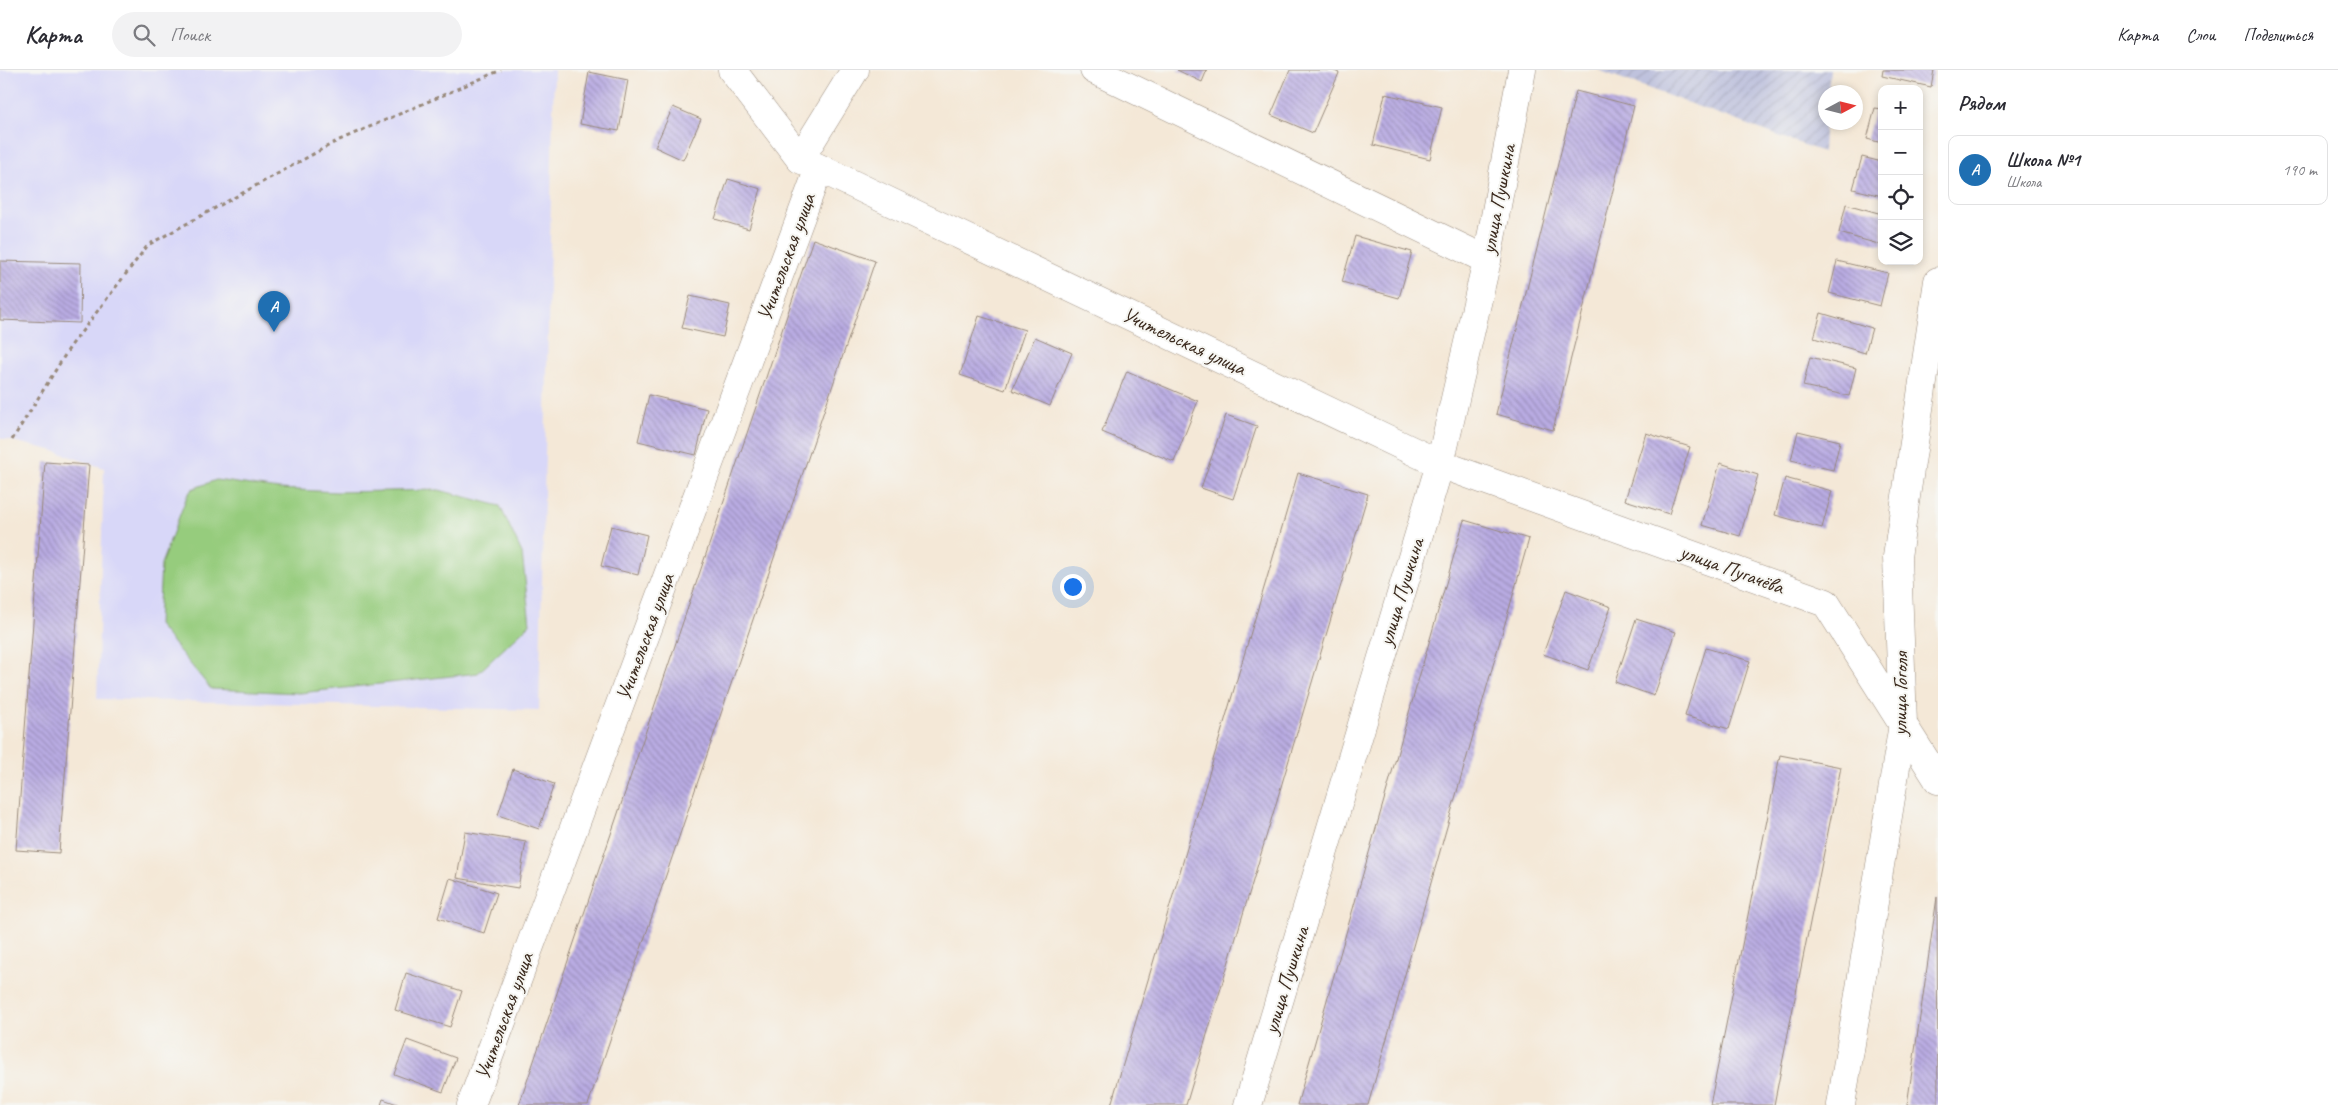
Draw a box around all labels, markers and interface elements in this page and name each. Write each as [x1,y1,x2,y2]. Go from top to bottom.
search box [112,12,462,57]
text: Карта [25,20,82,50]
icon: search [130,21,158,49]
text: Поиск [170,23,210,47]
text: Карта [2117,24,2158,46]
text: Слои [2186,24,2215,46]
text: Поделиться [2243,24,2313,46]
north arrow [1818,85,1863,130]
map controls [1878,85,1923,265]
button: + [1878,85,1923,130]
text: Рядом [1958,90,2005,116]
button: − [1878,130,1923,175]
street label: улица Пушкина [1474,140,1522,258]
text: Школа №1 [2006,148,2080,172]
text: A [1971,160,1979,180]
text: 190 m [2283,160,2317,180]
text: Школа [2006,172,2041,192]
button: locate [1878,175,1923,220]
street label: Учительская улица [751,188,822,324]
button: layers [1878,220,1923,265]
pin: A [258,291,290,332]
street label: Учительская улица [1118,301,1252,382]
street label: улица Пушкина [1372,533,1430,651]
street label: улица Пугачёва [1675,538,1789,600]
street label: Учительская улица [610,568,681,704]
your location [1060,574,1086,600]
street label: улица Гоголя [1886,650,1914,738]
street label: улица Пушкина [1257,921,1315,1039]
street label: Учительская улица [469,947,540,1083]

